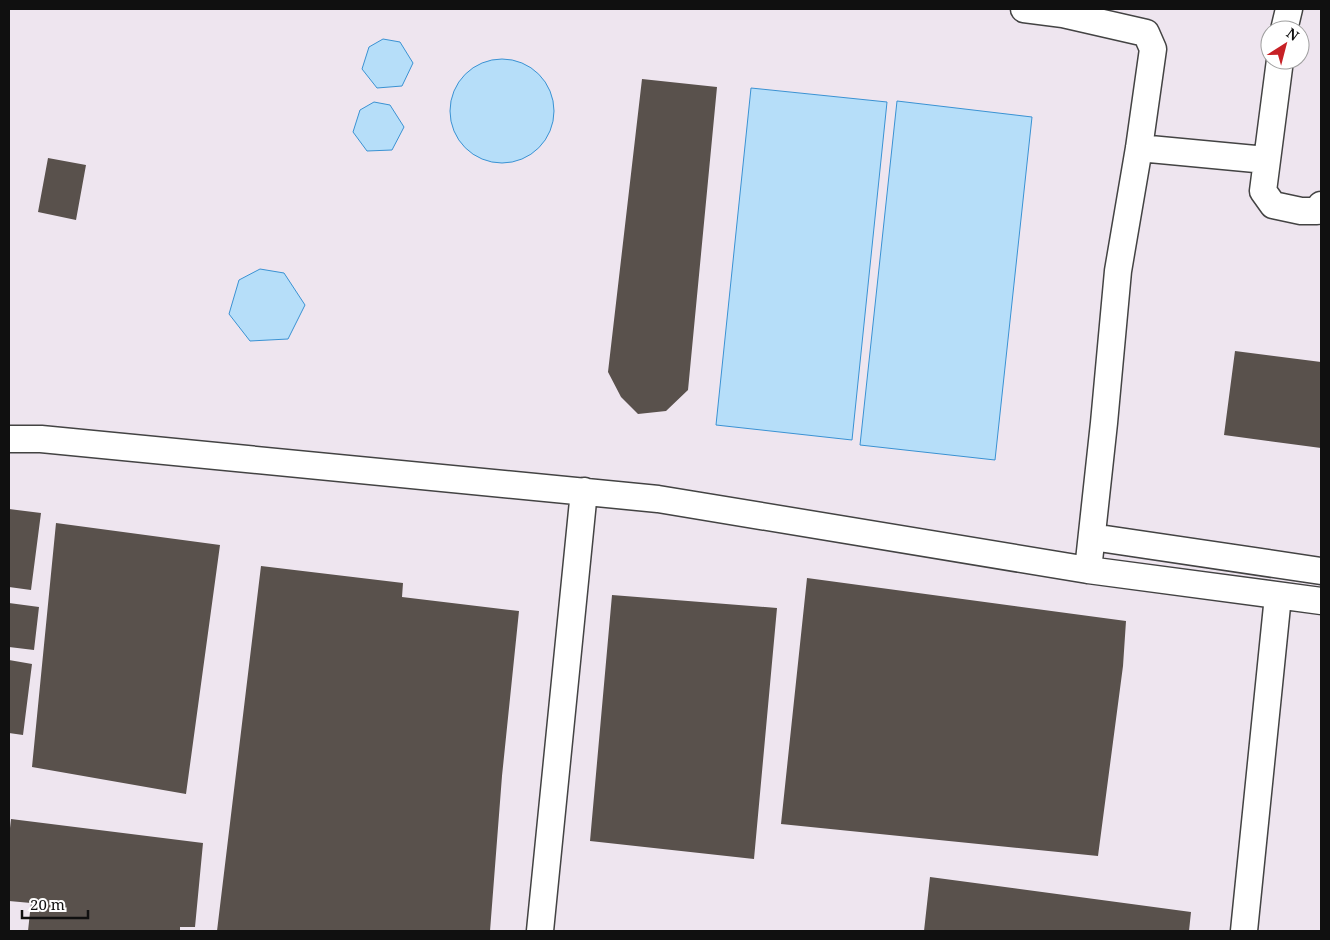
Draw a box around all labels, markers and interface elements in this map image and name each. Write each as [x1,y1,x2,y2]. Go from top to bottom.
north arrow [1260,20,1310,70]
text: N [1283,23,1303,45]
scale bar [22,888,89,920]
text: 20 m [30,894,65,914]

